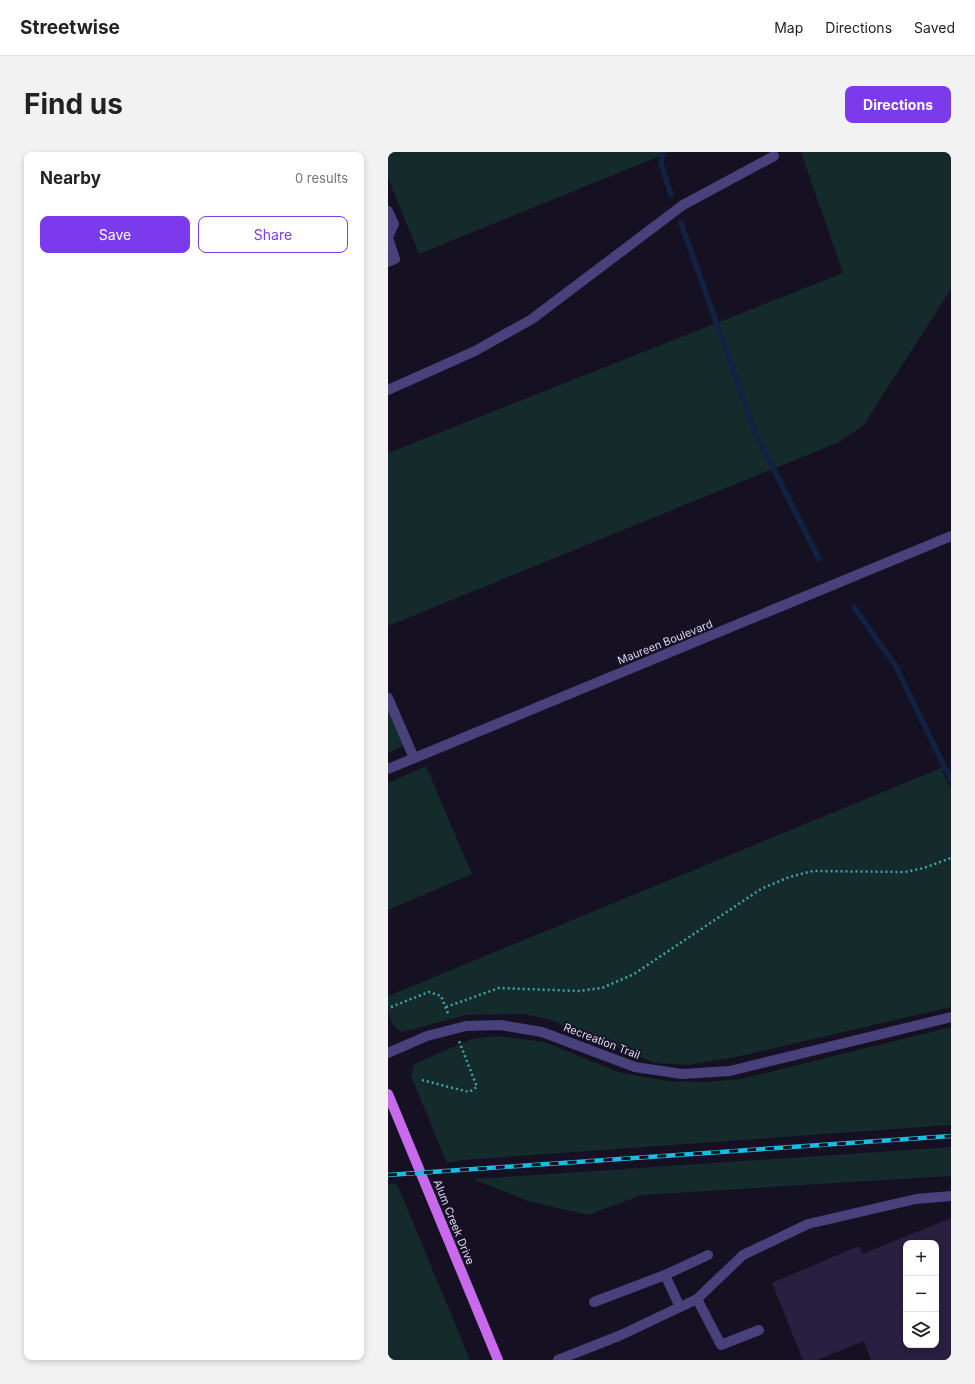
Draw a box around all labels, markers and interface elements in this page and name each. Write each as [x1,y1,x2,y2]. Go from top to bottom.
text: Streetwise [20,16,120,39]
text: Map [774,19,803,36]
text: Directions [825,19,892,36]
text: Saved [914,19,955,36]
button: Directions [845,86,951,123]
text: Find us [24,87,123,121]
text: Nearby [40,168,101,188]
text: 0 results [295,170,348,186]
button: Save [40,216,190,253]
button: Share [198,216,348,253]
street label: Maureen Boulevard [615,617,715,667]
street label: Recreation Trail [562,1020,642,1062]
street label: Alum Creek Drive [431,1177,477,1267]
map controls [903,1240,939,1348]
button: + [903,1240,939,1276]
button: − [903,1276,939,1312]
button: layers [903,1312,939,1348]

